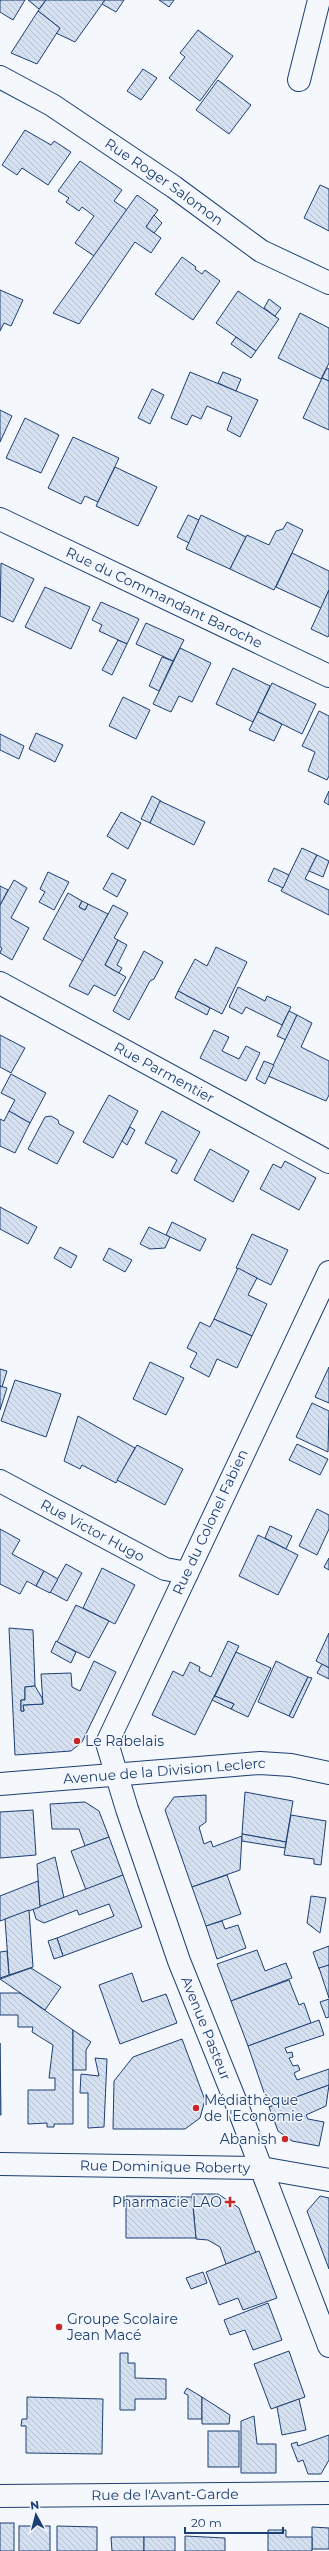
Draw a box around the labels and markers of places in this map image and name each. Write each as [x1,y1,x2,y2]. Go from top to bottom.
place label: Le Rabelais [85,1732,164,1750]
marker: Le Rabelais [72,1736,82,1746]
place label: Médiathèque de l'Economie [204,2091,303,2125]
marker: Médiathèque de l'Economie [191,2103,201,2113]
place label: Abanish [220,2130,277,2148]
marker: Abanish [280,2134,290,2144]
place label: Pharmacie LAO [112,2193,222,2211]
marker: Pharmacie LAO [225,2197,235,2207]
place label: Groupe Scolaire Jean Macé [66,2310,178,2344]
marker: Groupe Scolaire Jean Macé [54,2322,64,2332]

